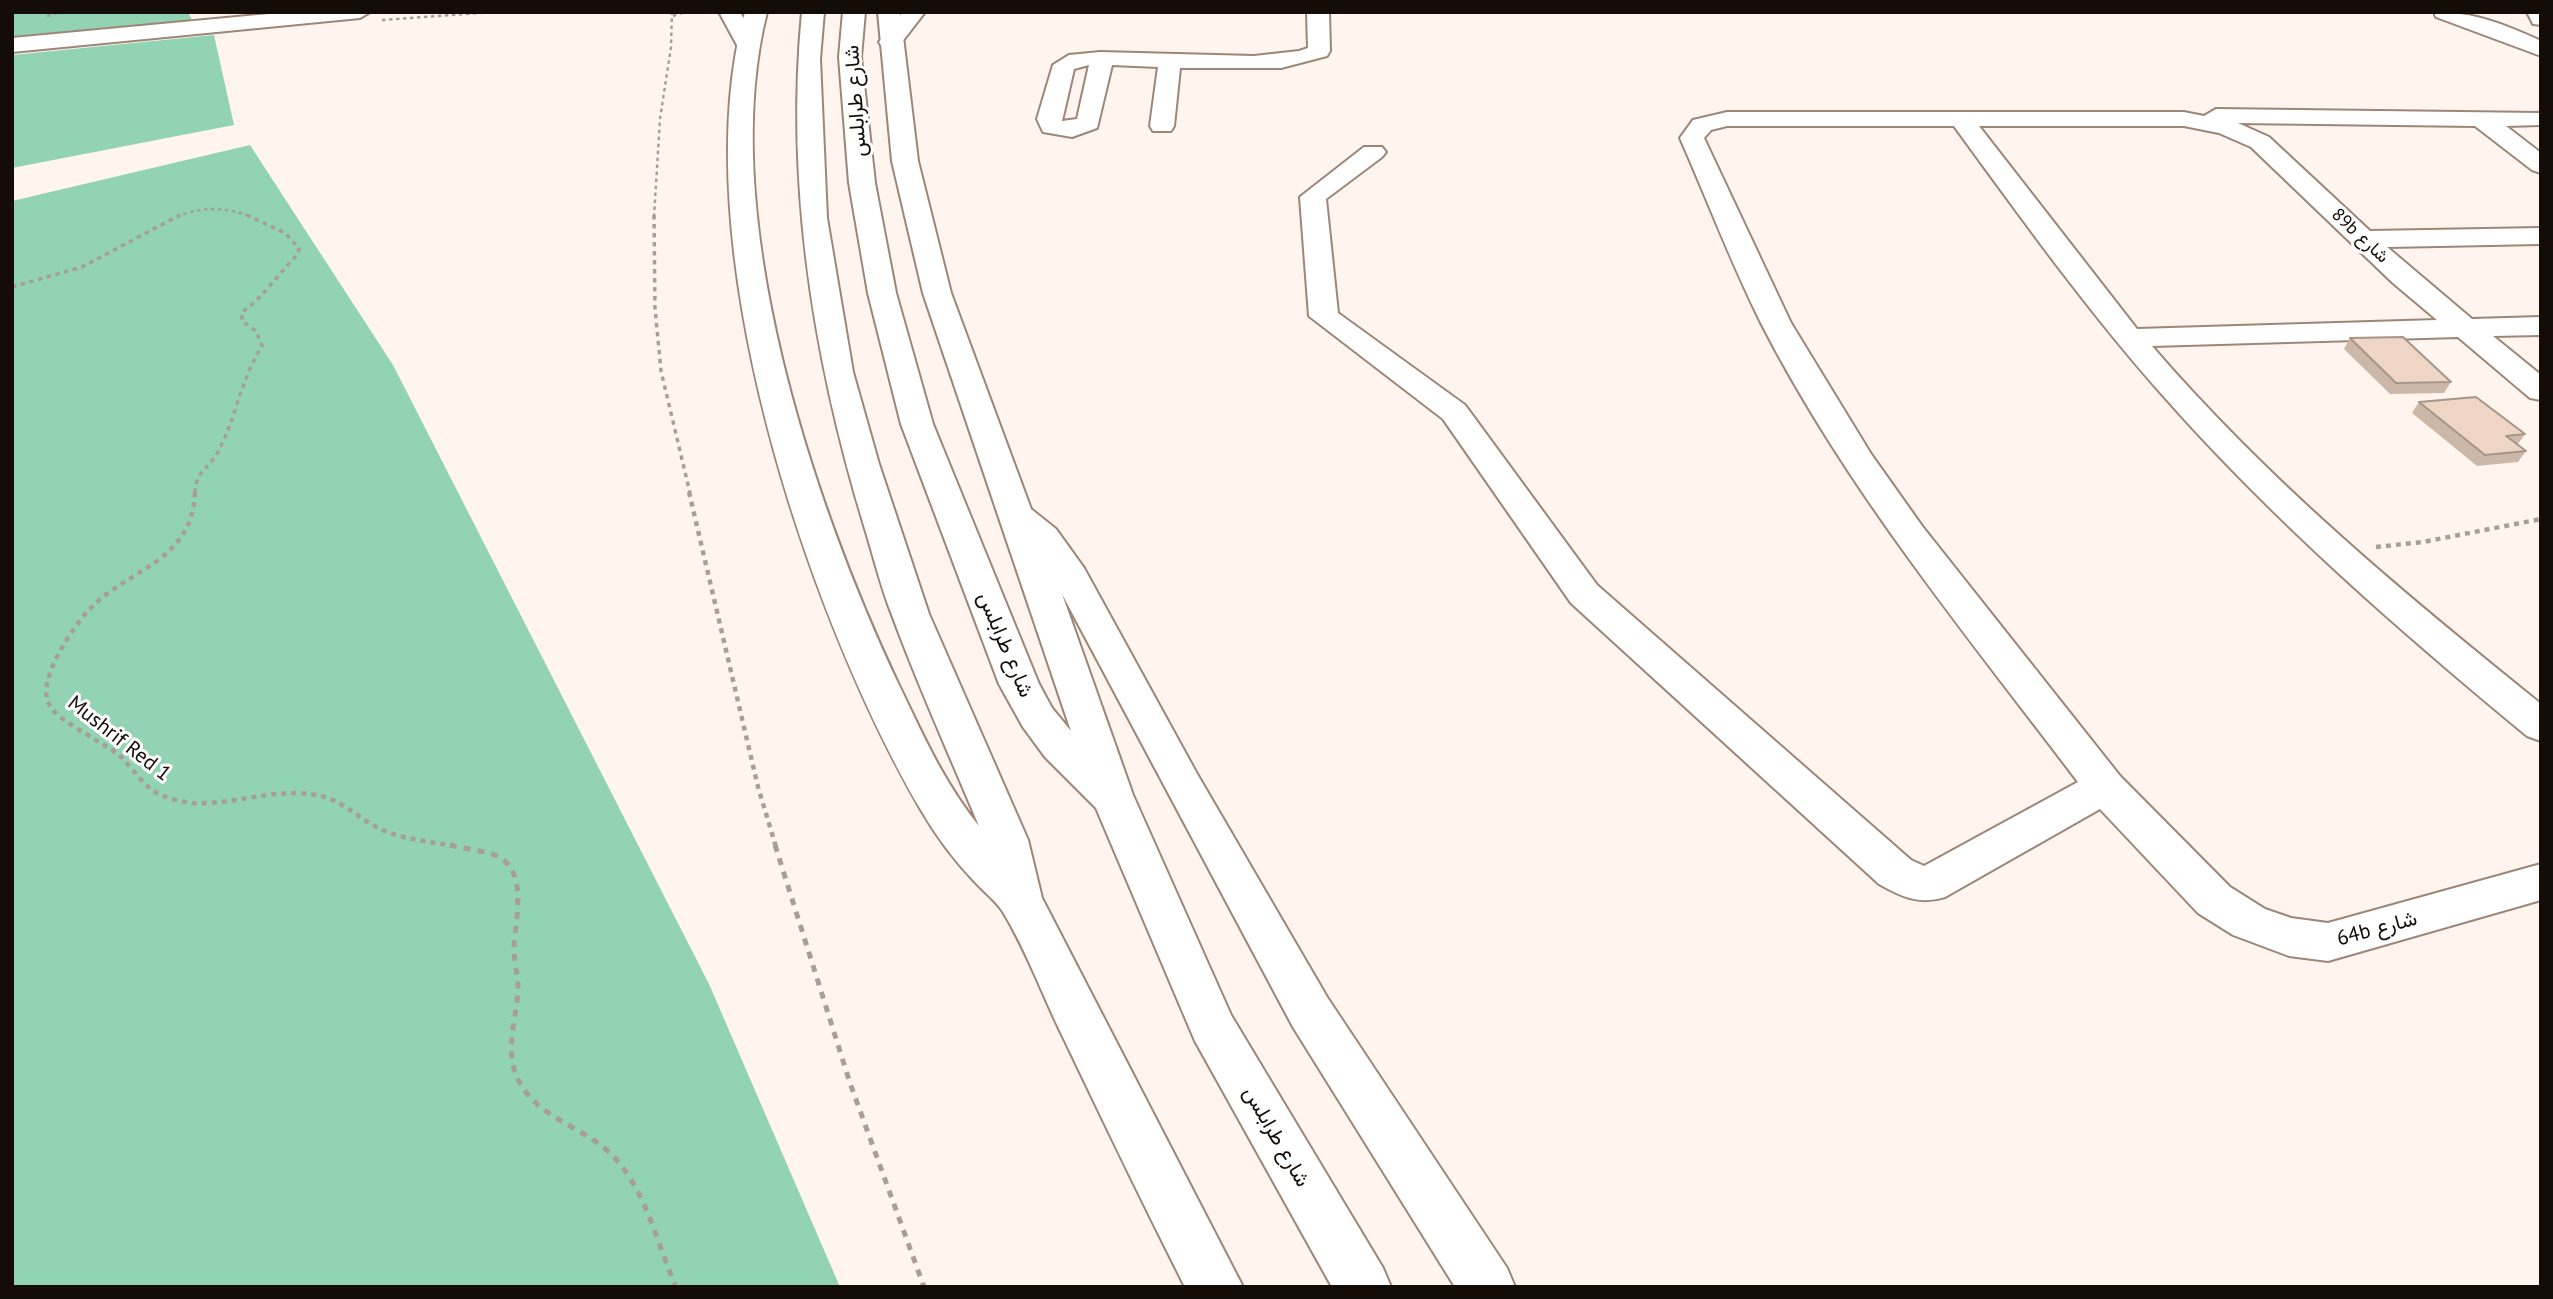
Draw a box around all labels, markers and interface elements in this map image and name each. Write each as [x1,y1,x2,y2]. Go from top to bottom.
street label: شارع طرابلس [840,44,872,158]
street label: 89b شارع [2327,204,2393,268]
street label: شارع طرابلس [972,589,1038,701]
street label: Mushrif Red 1 [62,691,176,787]
street label: 64b شارع [2334,906,2420,952]
street label: شارع طرابلس [1237,1082,1315,1192]

